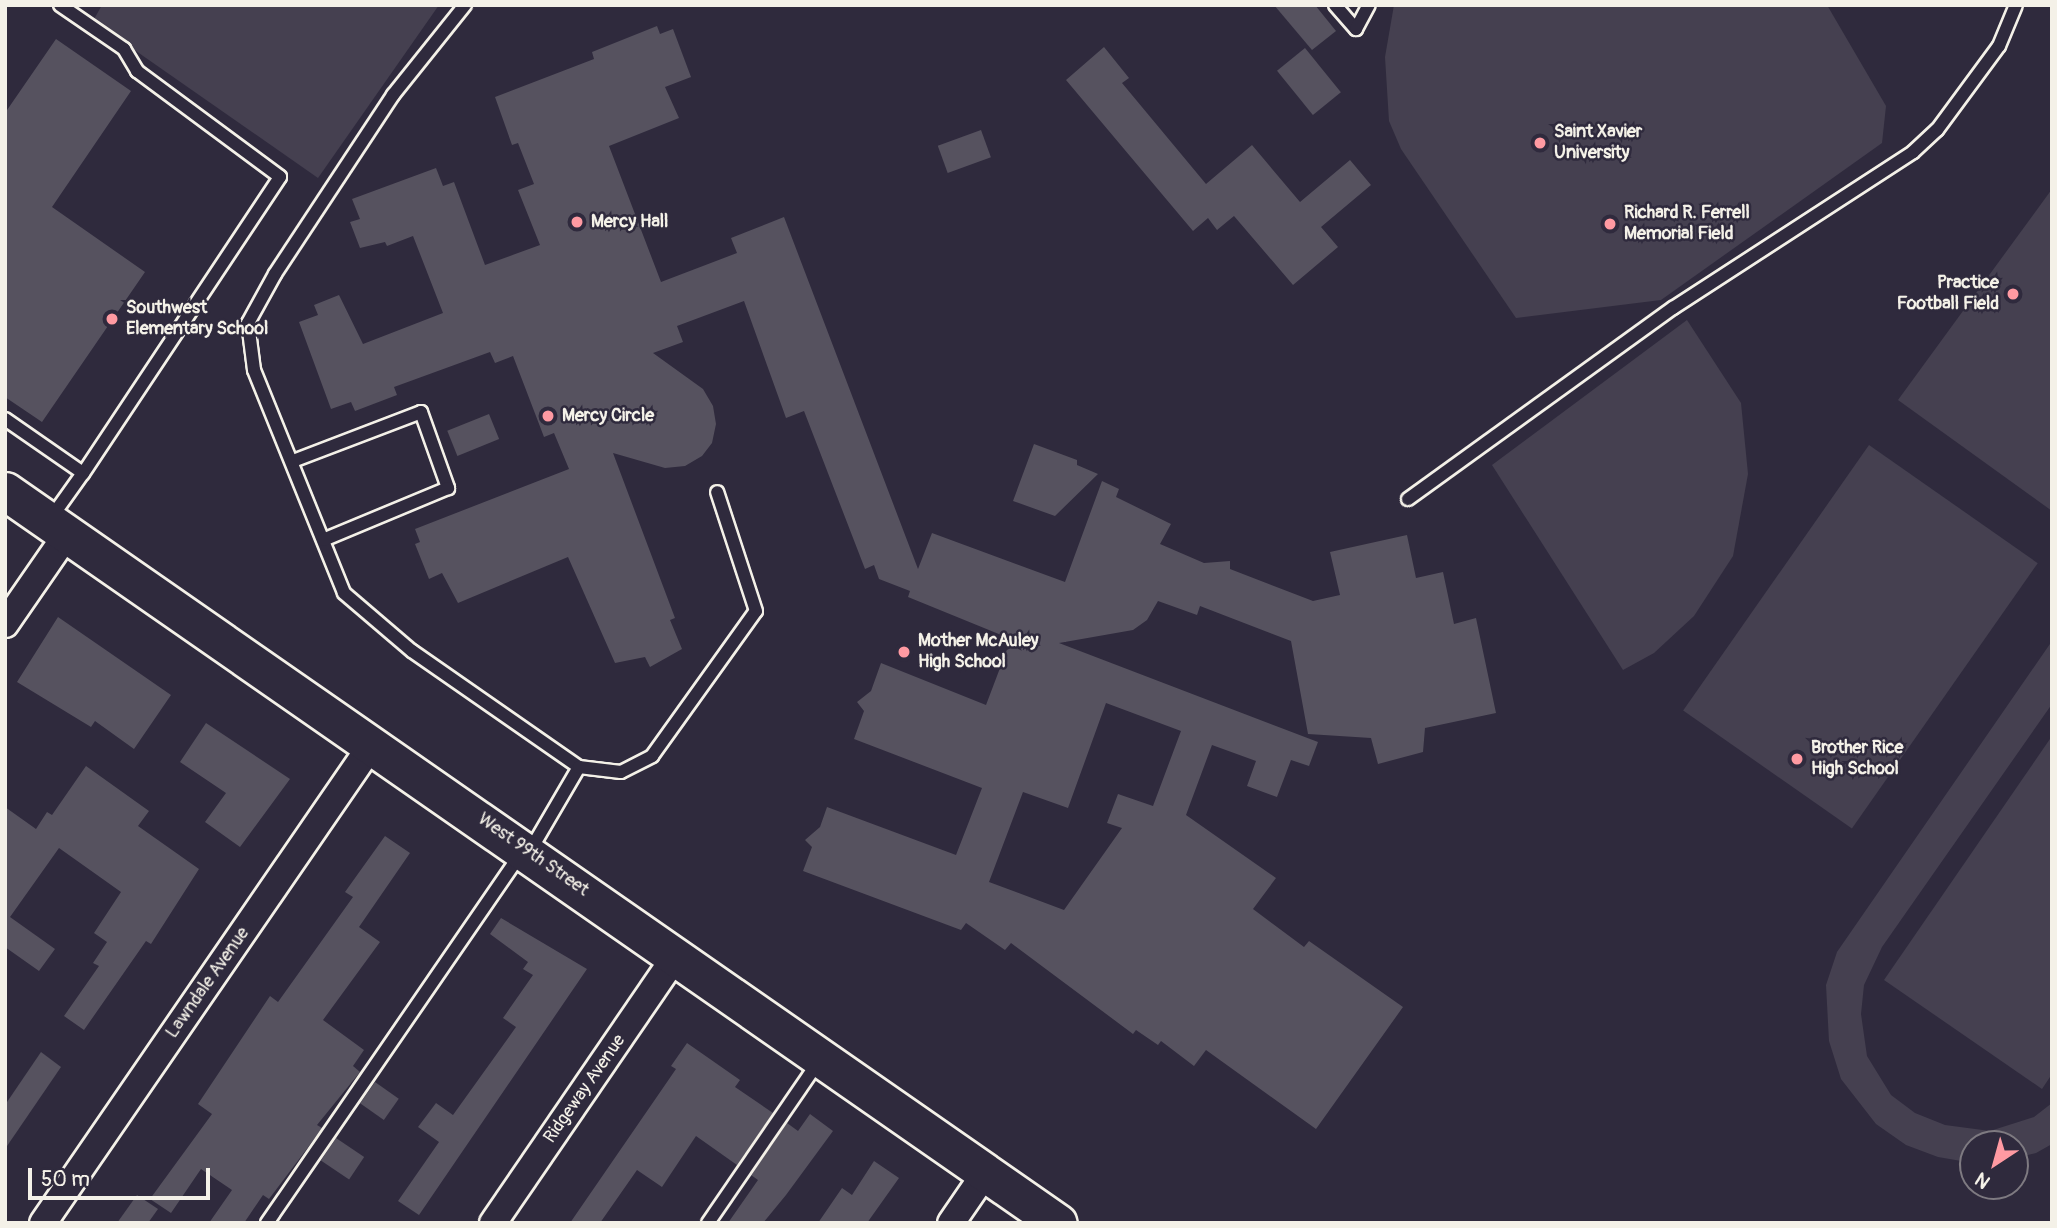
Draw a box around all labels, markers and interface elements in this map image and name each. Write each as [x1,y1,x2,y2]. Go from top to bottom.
place label: Saint Xavier University [1554,122,1642,164]
marker: Saint Xavier University [1532,135,1548,151]
place label: Richard R. Ferrell Memorial Field [1624,203,1750,246]
place label: Mercy Hall [591,211,668,233]
marker: Mercy Hall [569,214,585,230]
marker: Richard R. Ferrell Memorial Field [1602,216,1618,232]
place label: Practice Football Field [1897,273,1999,316]
marker: Practice Football Field [2005,286,2021,302]
place label: Southwest Elementary School [126,298,268,340]
marker: Southwest Elementary School [104,311,120,327]
place label: Mercy Circle [562,405,654,427]
marker: Mercy Circle [540,408,556,424]
place label: Mother McAuley High School [918,631,1038,674]
marker: Mother McAuley High School [896,644,912,660]
place label: Brother Rice High School [1811,738,1903,780]
marker: Brother Rice High School [1789,751,1805,767]
street label: West 99th Street [473,809,593,901]
street label: Lawndale Avenue [162,923,254,1043]
street label: Ridgeway Avenue [540,1031,630,1147]
north arrow [1959,1130,2029,1200]
scale bar [32,1154,214,1198]
text: 50 m [41,1166,90,1193]
text: N [1971,1167,1995,1194]

